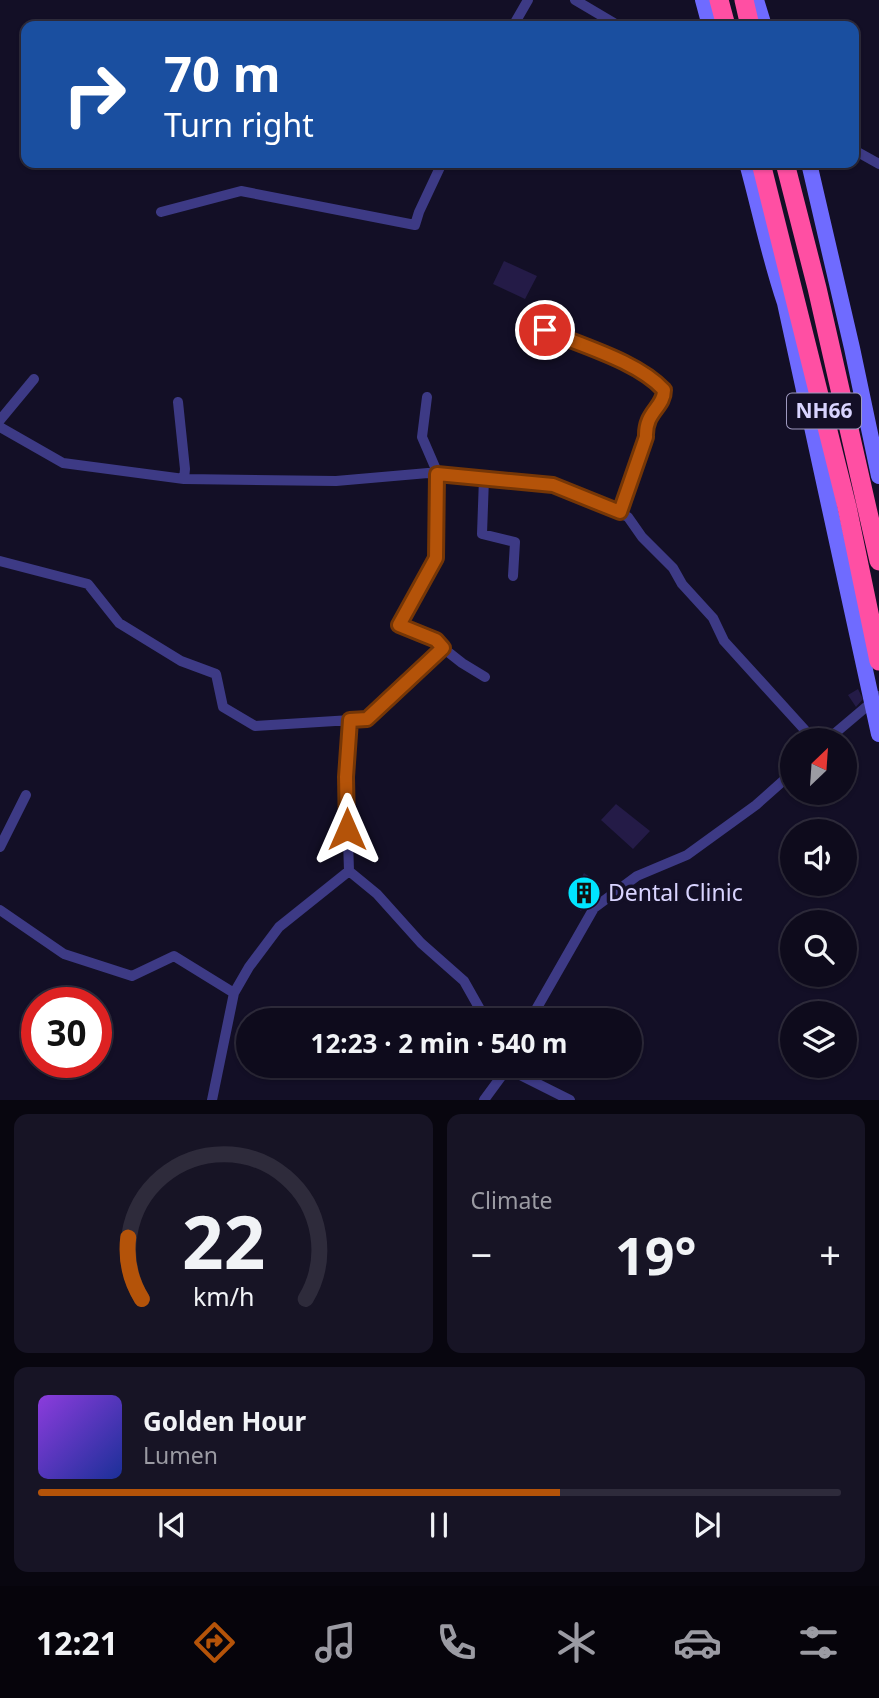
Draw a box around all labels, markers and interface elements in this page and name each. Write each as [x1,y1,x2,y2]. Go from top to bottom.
text: 70 m [164,40,281,106]
icon: right [49,49,140,140]
text: Turn right [164,103,314,146]
pin [515,300,575,360]
icon: arrive [526,311,564,349]
road number: NH66 [787,394,861,428]
north arrow [780,728,858,805]
map controls [780,728,857,1078]
position arrow [310,792,384,866]
button: sound [780,819,857,896]
building icon: Dental Clinic [565,874,603,912]
place label: Dental Clinic [608,876,743,908]
button: search [780,910,857,987]
speed limit sign: 30 [21,987,112,1078]
button: layers [780,1001,857,1078]
text: 12:23 · 2 min · 540 m [311,1025,567,1061]
text: Climate [471,1184,553,1216]
text: 22 [182,1192,265,1291]
text: 19° [615,1219,697,1290]
text: − [471,1228,492,1280]
text: + [819,1228,841,1280]
text: km/h [192,1279,254,1313]
text: Golden Hour [143,1403,306,1439]
text: Lumen [143,1439,218,1471]
icon: previous [153,1506,191,1544]
icon: pause [420,1506,458,1544]
icon: next [688,1506,726,1544]
icon: directions [190,1618,239,1667]
icon: music [311,1618,360,1667]
icon: phone [432,1618,481,1667]
icon: climate [552,1618,601,1667]
icon: car [673,1618,722,1667]
icon: filters [794,1618,843,1667]
text: 12:21 [36,1621,118,1664]

